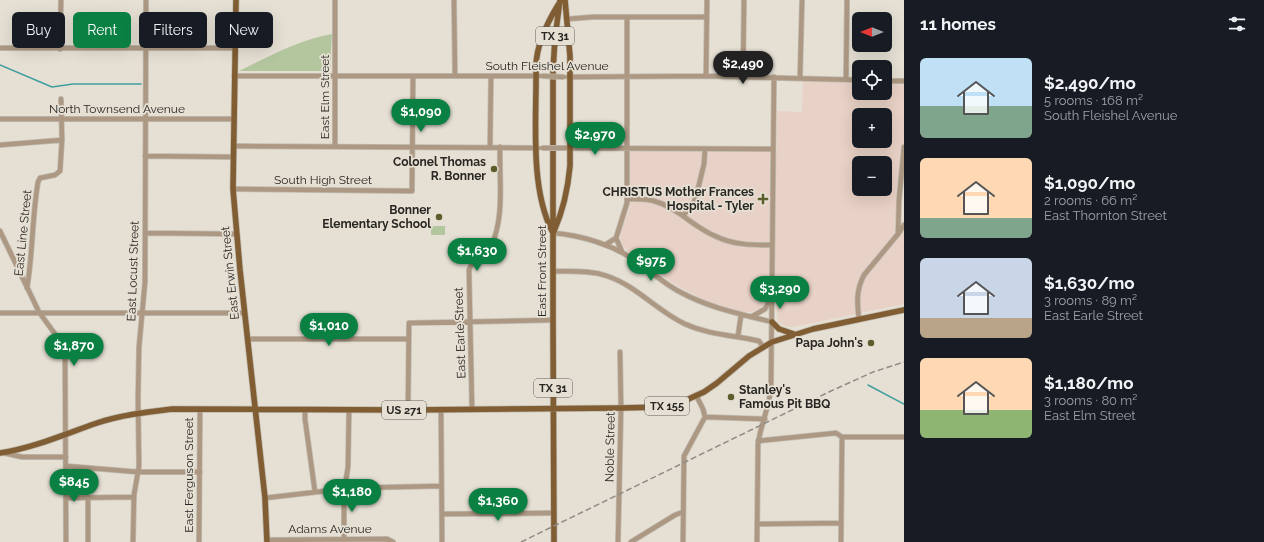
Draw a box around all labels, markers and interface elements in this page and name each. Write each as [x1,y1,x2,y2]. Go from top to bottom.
chip: Buy [12,12,65,48]
chip: Rent [73,12,131,48]
chip: Filters [139,12,207,48]
chip: New [215,12,273,48]
north arrow [852,12,892,52]
map controls [852,12,892,196]
icon: filters [1226,13,1248,35]
text: 11 homes [920,14,996,34]
road number: TX 31 [536,27,574,45]
pin: $2,490 [710,51,776,85]
street label: East Elm Street [318,55,332,139]
text: $2,490 [722,56,764,71]
street label: South Fleishel Avenue [485,59,609,73]
button: locate [852,60,892,100]
text: $2,490/mo [1044,73,1136,93]
icon: home [952,74,1000,122]
text: 5 rooms · 168 m² [1044,93,1143,108]
pin: $1,090 [388,99,454,133]
street label: North Townsend Avenue [49,102,185,116]
text: $1,090 [400,104,442,119]
button: + [852,108,892,148]
text: South Fleishel Avenue [1044,108,1177,123]
pin: $2,970 [562,122,628,156]
text: $2,970 [574,127,616,142]
place label: Colonel Thomas R. Bonner [393,155,486,183]
button: − [852,156,892,196]
marker: Colonel Thomas R. Bonner [489,164,499,174]
street label: South High Street [274,173,372,187]
text: $1,090/mo [1044,173,1135,193]
icon: home [952,174,1000,222]
place label: CHRISTUS Mother Frances Hospital - Tyler [602,185,754,213]
street label: East Line Street [12,189,34,277]
marker: CHRISTUS Mother Frances Hospital - Tyler [757,193,769,205]
text: 2 rooms · 66 m² [1044,193,1137,208]
place label: Bonner Elementary School [322,203,431,231]
text: East Thornton Street [1044,208,1167,223]
marker: Bonner Elementary School [434,212,444,222]
street label: East Locust Street [124,221,142,321]
street label: East Front Street [535,225,549,317]
street label: East Erwin Street [218,226,242,320]
pin: $1,630 [444,238,510,272]
text: $1,630 [457,243,497,258]
pin: $975 [627,248,675,282]
text: $975 [636,253,666,268]
text: $1,630/mo [1044,273,1135,293]
icon: home [952,274,1000,322]
pin: $3,290 [747,276,813,310]
text: $3,290 [759,281,801,296]
street label: East Earle Street [451,287,469,379]
text: 3 rooms · 89 m² [1044,293,1137,308]
text: East Earle Street [1044,308,1143,323]
pin: $1,010 [296,313,362,347]
text: $1,010 [309,318,349,333]
pin: $1,870 [41,333,107,367]
place label: Papa John's [796,336,863,350]
text: $1,870 [54,338,94,353]
marker: Papa John's [866,338,876,348]
text: $1,180/mo [1044,373,1134,393]
icon: home [952,374,1000,422]
road number: TX 31 [534,379,572,397]
place label: Stanley's Famous Pit BBQ [739,383,830,411]
marker: Stanley's Famous Pit BBQ [726,392,736,402]
text: 3 rooms · 80 m² [1044,393,1137,408]
road number: TX 155 [645,397,689,415]
road number: US 271 [382,401,426,419]
text: East Elm Street [1044,408,1136,423]
street label: Noble Street [602,412,618,482]
street label: East Ferguson Street [182,417,196,533]
pin: $845 [50,469,98,503]
text: $845 [59,474,89,489]
pin: $1,180 [319,479,385,513]
text: $1,180 [332,484,372,499]
pin: $1,360 [465,488,531,522]
text: $1,360 [478,493,518,508]
street label: Adams Avenue [288,522,372,536]

